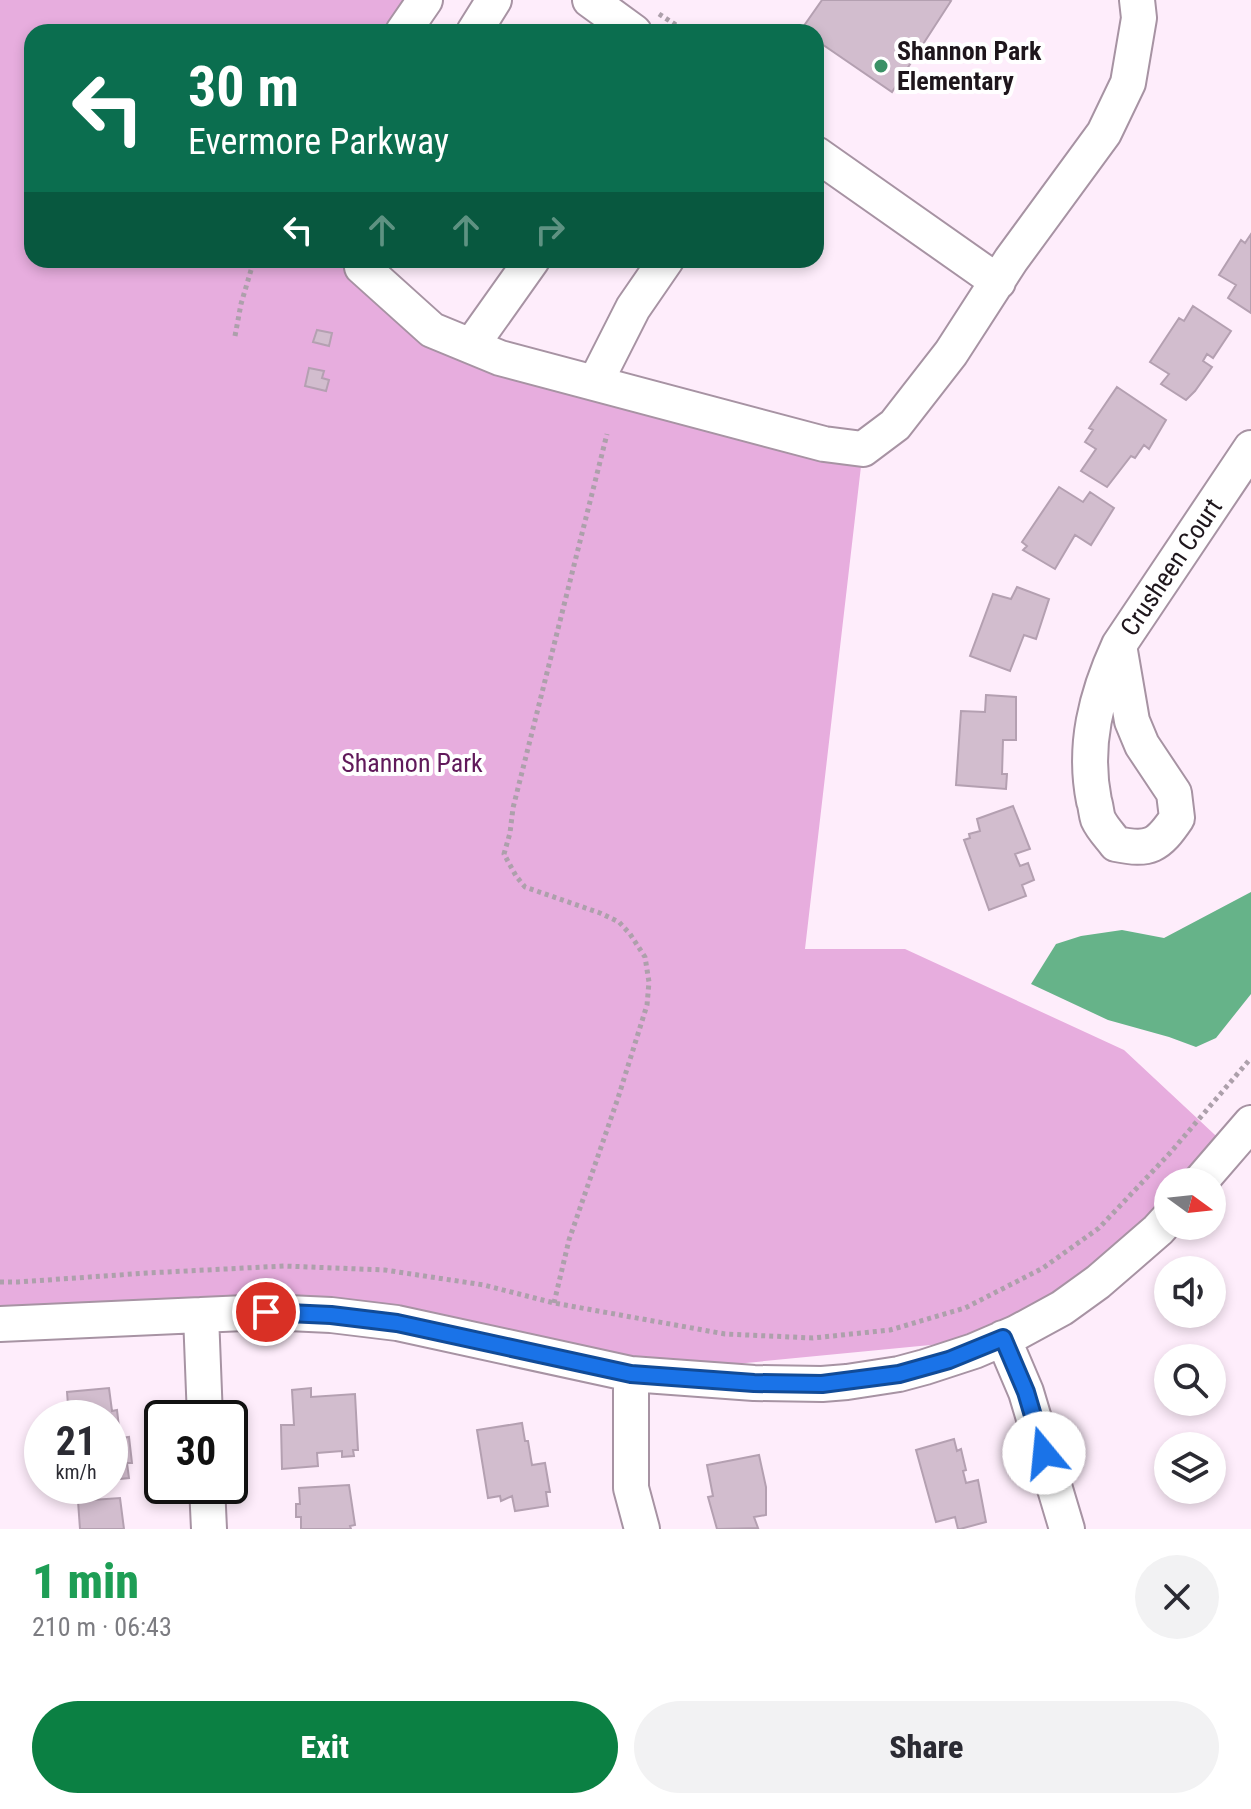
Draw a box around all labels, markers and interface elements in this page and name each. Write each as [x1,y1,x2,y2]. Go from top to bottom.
place label: Shannon Park Elementary [897,36,1042,96]
text: 30 m [188,54,299,120]
icon: left [56,56,160,160]
marker: Shannon Park Elementary [872,57,890,75]
text: Evermore Parkway [188,121,449,163]
icon: left [276,208,320,252]
icon: ahead [360,208,404,252]
icon: ahead [444,208,488,252]
icon: right [528,208,572,252]
street label: Crusheen Court [1114,493,1228,641]
park label: Shannon Park [341,748,483,778]
north arrow [1154,1168,1226,1240]
map controls [1154,1168,1226,1504]
button: sound [1154,1256,1226,1328]
pin [232,1278,300,1346]
icon: arrive [244,1290,288,1334]
button: search [1154,1344,1226,1416]
speed limit sign: 30 [144,1400,248,1504]
position arrow [1002,1411,1086,1495]
text: 21 [56,1418,96,1465]
button: layers [1154,1432,1226,1504]
text: km/h [55,1460,97,1484]
text: 1 min [32,1553,139,1610]
button: close [1135,1555,1219,1639]
text: 210 m · 06:43 [32,1612,172,1642]
button: Exit [32,1701,618,1793]
button: Share [634,1701,1219,1793]

